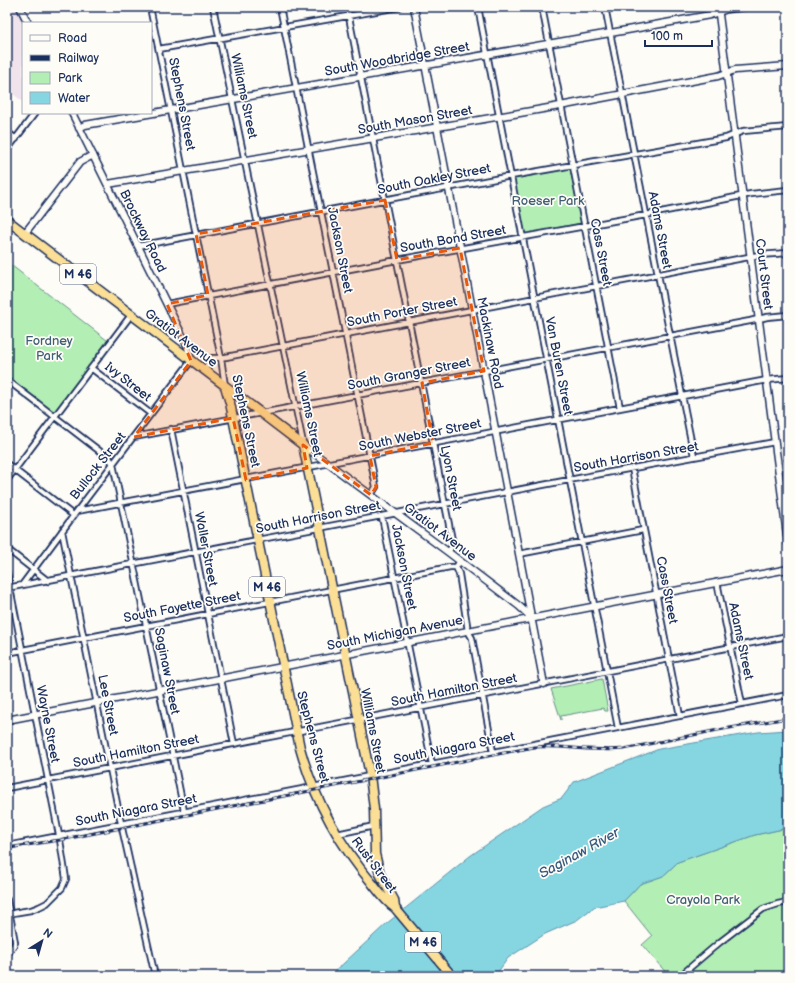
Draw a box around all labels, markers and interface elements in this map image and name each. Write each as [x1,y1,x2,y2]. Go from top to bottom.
legend [22,22,152,114]
scale bar [645,22,712,48]
text: 100 m [651,29,683,44]
text: Road [58,31,87,46]
street label: South Woodbridge Street [323,38,471,80]
text: Railway [58,51,100,66]
street label: Williams Street [227,52,261,140]
street label: Stephens Street [165,56,199,152]
text: Park [58,71,82,86]
text: Water [58,91,90,106]
street label: South Mason Street [357,102,473,138]
street label: South Oakley Street [376,160,492,198]
street label: Brockway Road [116,187,170,275]
street label: Adams Street [645,190,675,270]
park label: Roeser Park [512,193,585,209]
street label: Jackson Street [324,206,356,294]
street label: Cass Street [587,217,615,287]
street label: South Bond Street [399,222,507,256]
street label: Court Street [752,238,776,310]
road number: M 46 [60,264,96,284]
street label: South Porter Street [346,293,458,331]
street label: Mackinaw Road [473,296,507,390]
street label: Gratiot Avenue [141,305,221,371]
street label: Van Buren Street [542,315,576,417]
park label: Fordney Park [25,333,73,364]
street label: South Granger Street [346,354,472,394]
street label: Ivy Street [102,359,154,405]
street label: Williams Street [292,370,326,458]
street label: Stephens Street [228,373,264,469]
street label: South Webster Street [358,415,482,455]
street label: Bullock Street [67,429,129,503]
street label: South Harrison Street [572,438,700,476]
street label: Lyon Street [437,444,465,512]
street label: South Harrison Street [254,497,382,537]
street label: Gratiot Avenue [400,499,480,565]
street label: Waller Street [191,510,221,588]
street label: Jackson Street [388,523,420,611]
street label: Cass Street [653,555,681,625]
road number: M 46 [249,577,285,597]
street label: South Fayette Street [122,588,242,626]
street label: Adams Street [725,601,757,681]
street label: South Michigan Avenue [326,612,464,654]
street label: Saginaw Street [151,626,183,716]
street label: South Hamilton Street [390,670,518,710]
street label: Lee Street [94,673,122,737]
street label: Wayne Street [33,684,63,764]
street label: Williams Street [357,687,389,775]
street label: Stephens Street [293,689,333,785]
street label: South Niagara Street [392,728,516,768]
street label: South Hamilton Street [72,731,200,771]
street label: South Niagara Street [74,790,198,830]
water label: Saginaw River [536,823,623,882]
street label: Rust Street [348,834,400,896]
park label: Crayola Park [666,892,740,908]
north arrow [22,921,62,961]
text: N [41,926,55,941]
road number: M 46 [405,932,441,952]

